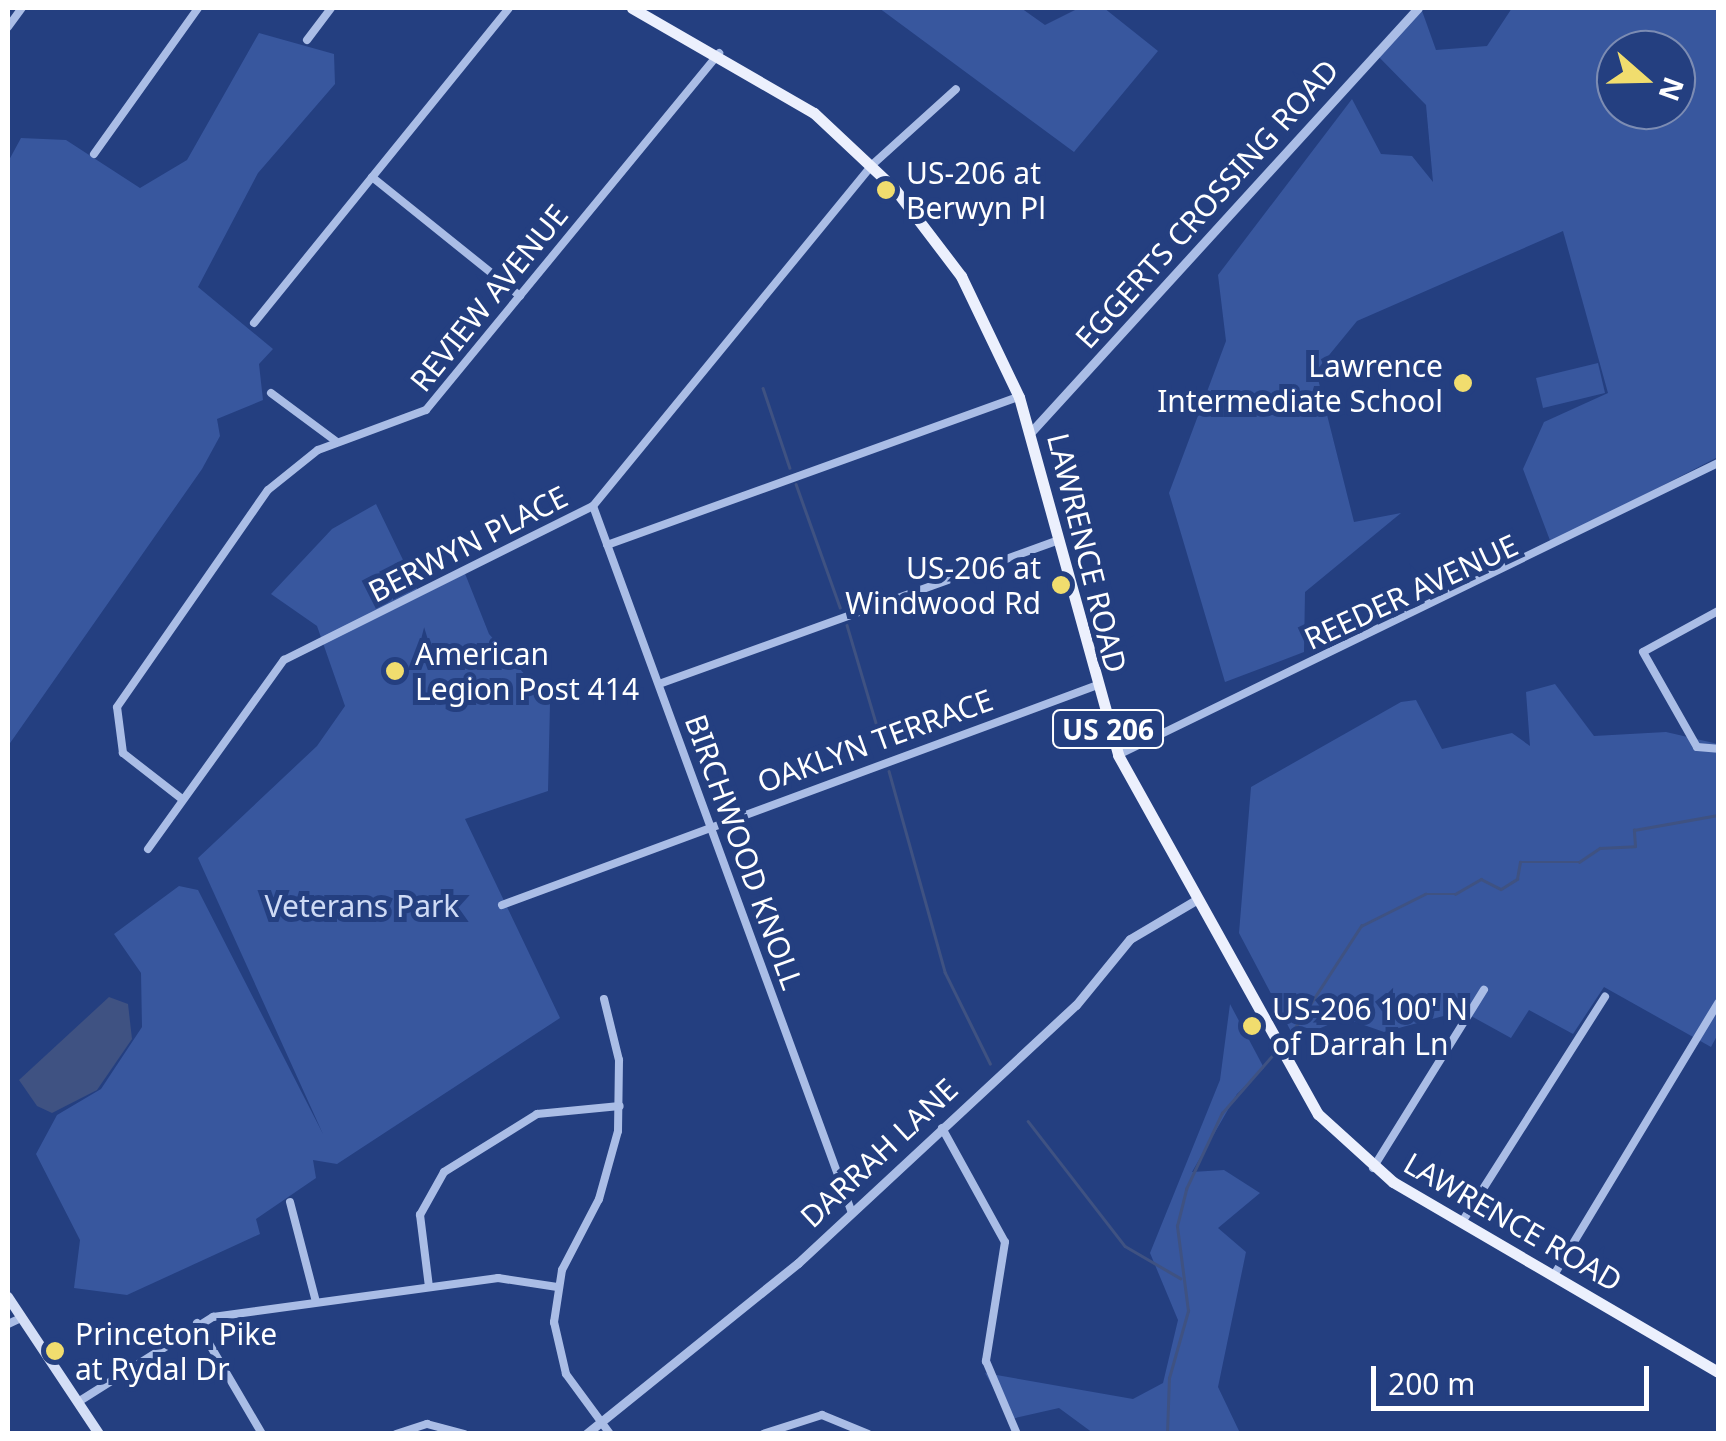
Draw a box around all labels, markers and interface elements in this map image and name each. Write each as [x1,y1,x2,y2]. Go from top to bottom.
north arrow [1596,30,1696,130]
street label: EGGERTS CROSSING ROAD [1068,52,1346,356]
text: N [1651,72,1694,107]
place label: US-206 at Berwyn Pl [906,155,1046,226]
marker: US-206 at Berwyn Pl [875,179,897,201]
street label: REVIEW AVENUE [403,197,575,399]
place label: Lawrence Intermediate School [1157,348,1443,418]
marker: Lawrence Intermediate School [1452,372,1474,394]
street label: LAWRENCE ROAD [1040,429,1134,677]
street label: BERWYN PLACE [363,478,573,610]
street label: REEDER AVENUE [1299,527,1523,657]
place label: US-206 at Windwood Rd [845,550,1041,620]
marker: US-206 at Windwood Rd [1050,574,1072,596]
place label: American Legion Post 414 [415,636,639,706]
marker: American Legion Post 414 [384,660,406,682]
street label: OAKLYN TERRACE [752,682,998,800]
road number: US 206 [1050,706,1166,752]
street label: BIRCHWOOD KNOLL [678,710,810,994]
park label: Veterans Park [265,888,459,924]
place label: US-206 100' N of Darrah Ln [1272,991,1468,1062]
marker: US-206 100' N of Darrah Ln [1241,1015,1263,1037]
street label: DARRAH LANE [793,1071,965,1235]
street label: LAWRENCE ROAD [1398,1145,1628,1299]
place label: Princeton Pike at Rydal Dr [75,1316,277,1386]
marker: Princeton Pike at Rydal Dr [44,1340,66,1362]
scale bar [1376,1346,1654,1408]
text: 200 m [1388,1363,1475,1404]

